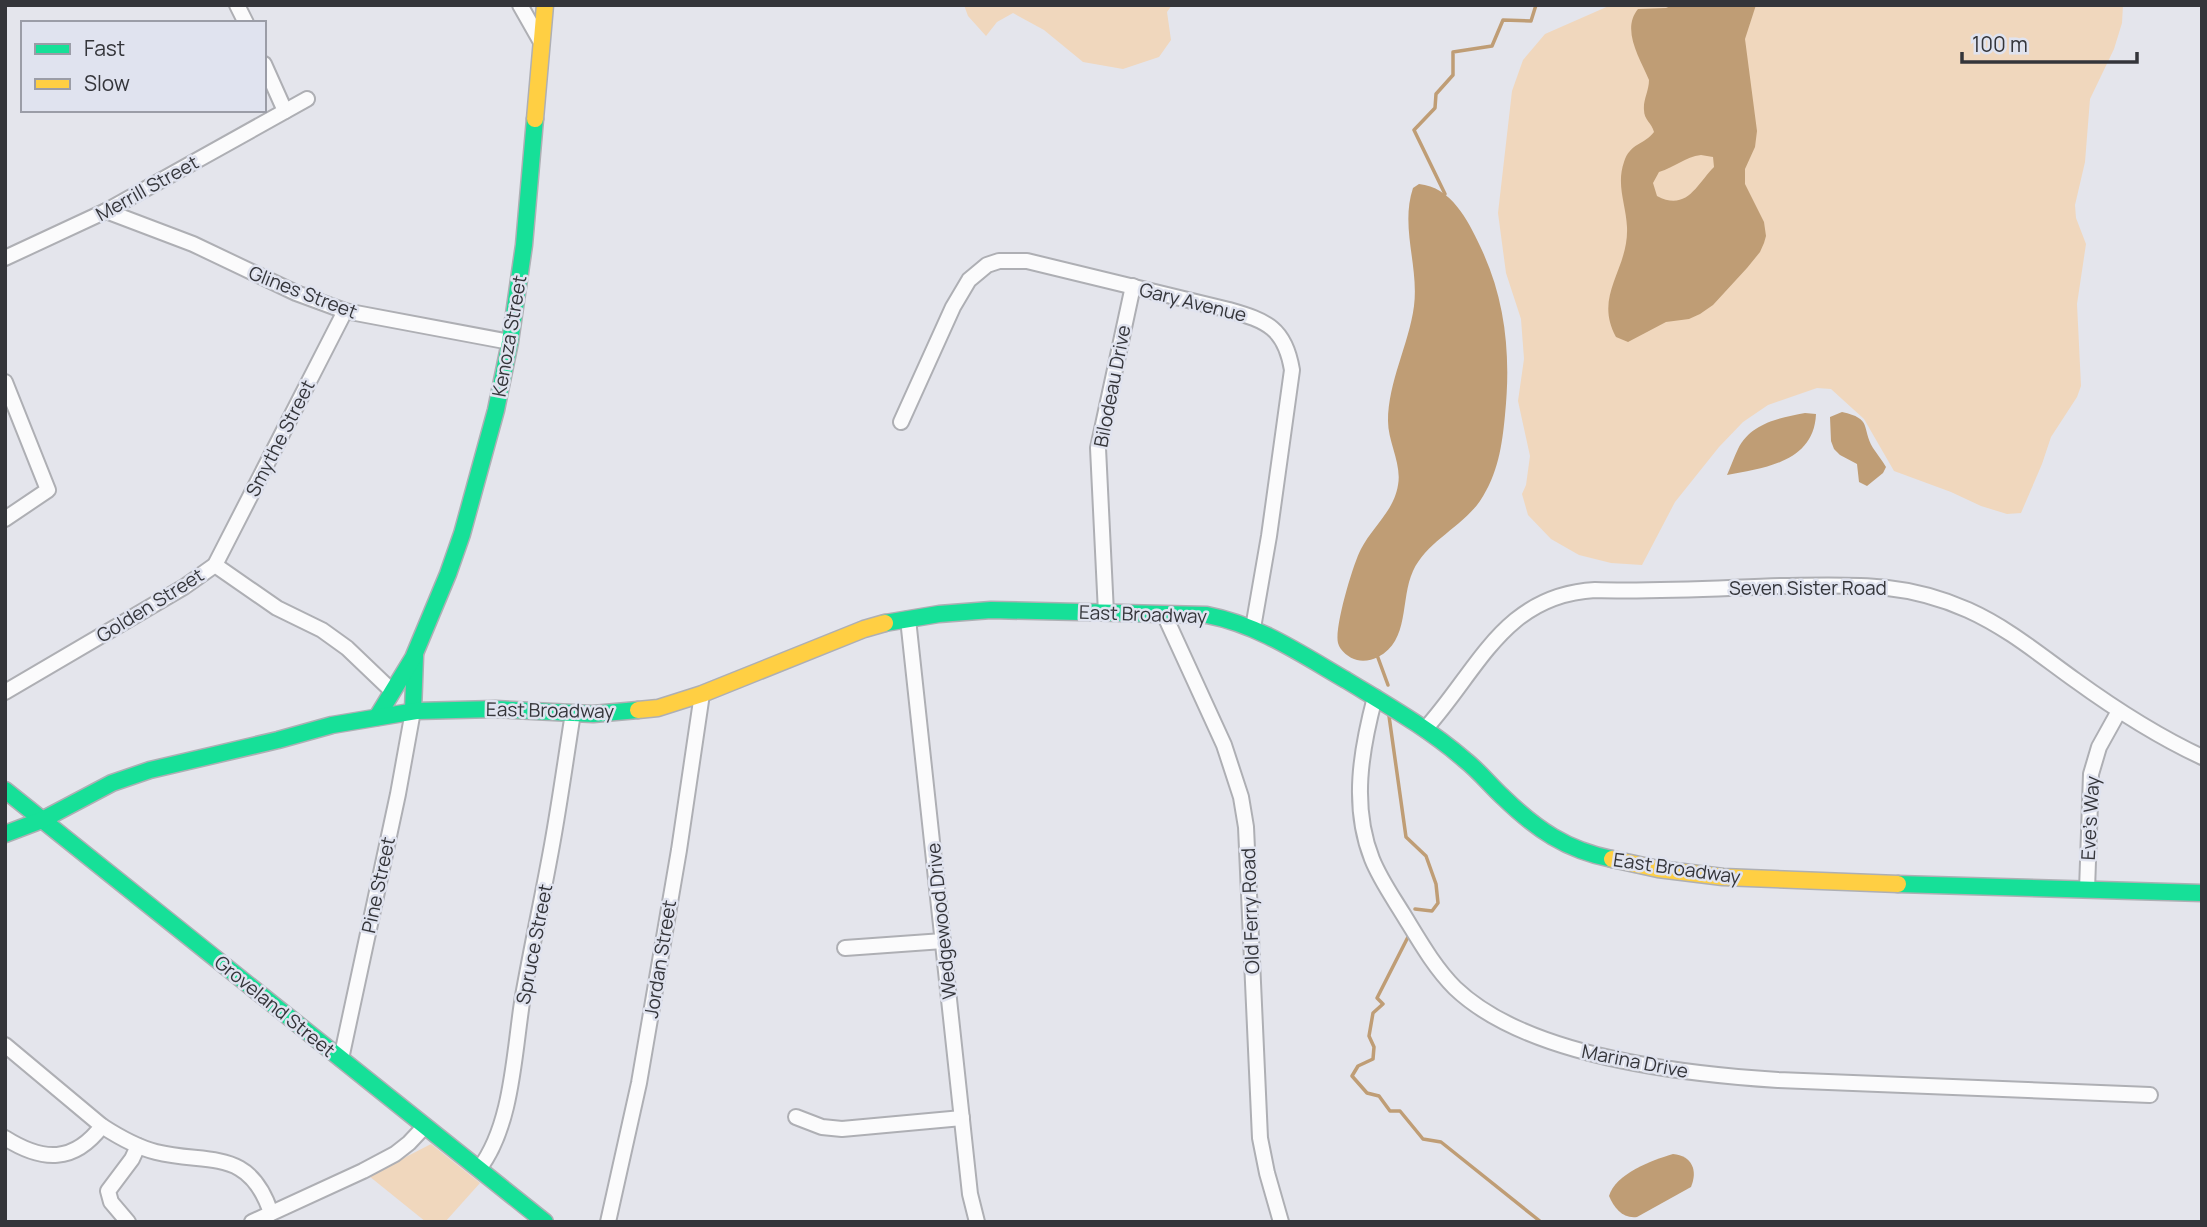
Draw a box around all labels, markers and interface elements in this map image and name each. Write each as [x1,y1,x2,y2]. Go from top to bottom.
legend [21,21,266,112]
scale bar [1962,21,2137,65]
text: 100 m [1972,30,2028,58]
text: Fast [84,34,125,62]
text: Slow [84,69,130,97]
street label: Merrill Street [91,149,203,227]
street label: Glines Street [245,259,361,325]
street label: Kenoza Street [486,273,532,399]
street label: Gary Avenue [1137,276,1249,328]
street label: Bilodeau Drive [1087,323,1137,449]
street label: Smythe Street [239,375,321,501]
street label: Golden Street [91,562,209,648]
street label: Seven Sister Road [1729,575,1887,601]
street label: East Broadway [1079,599,1207,629]
street label: East Broadway [486,696,614,724]
street label: Eve's Way [2075,775,2105,861]
street label: Pine Street [355,834,401,936]
street label: Wedgewood Drive [920,842,962,1000]
street label: East Broadway [1612,846,1742,890]
street label: Old Ferry Road [1235,848,1265,974]
street label: Spruce Street [510,882,558,1006]
street label: Jordan Street [638,898,682,1020]
street label: Groveland Street [209,949,341,1063]
street label: Marina Drive [1580,1038,1690,1084]

